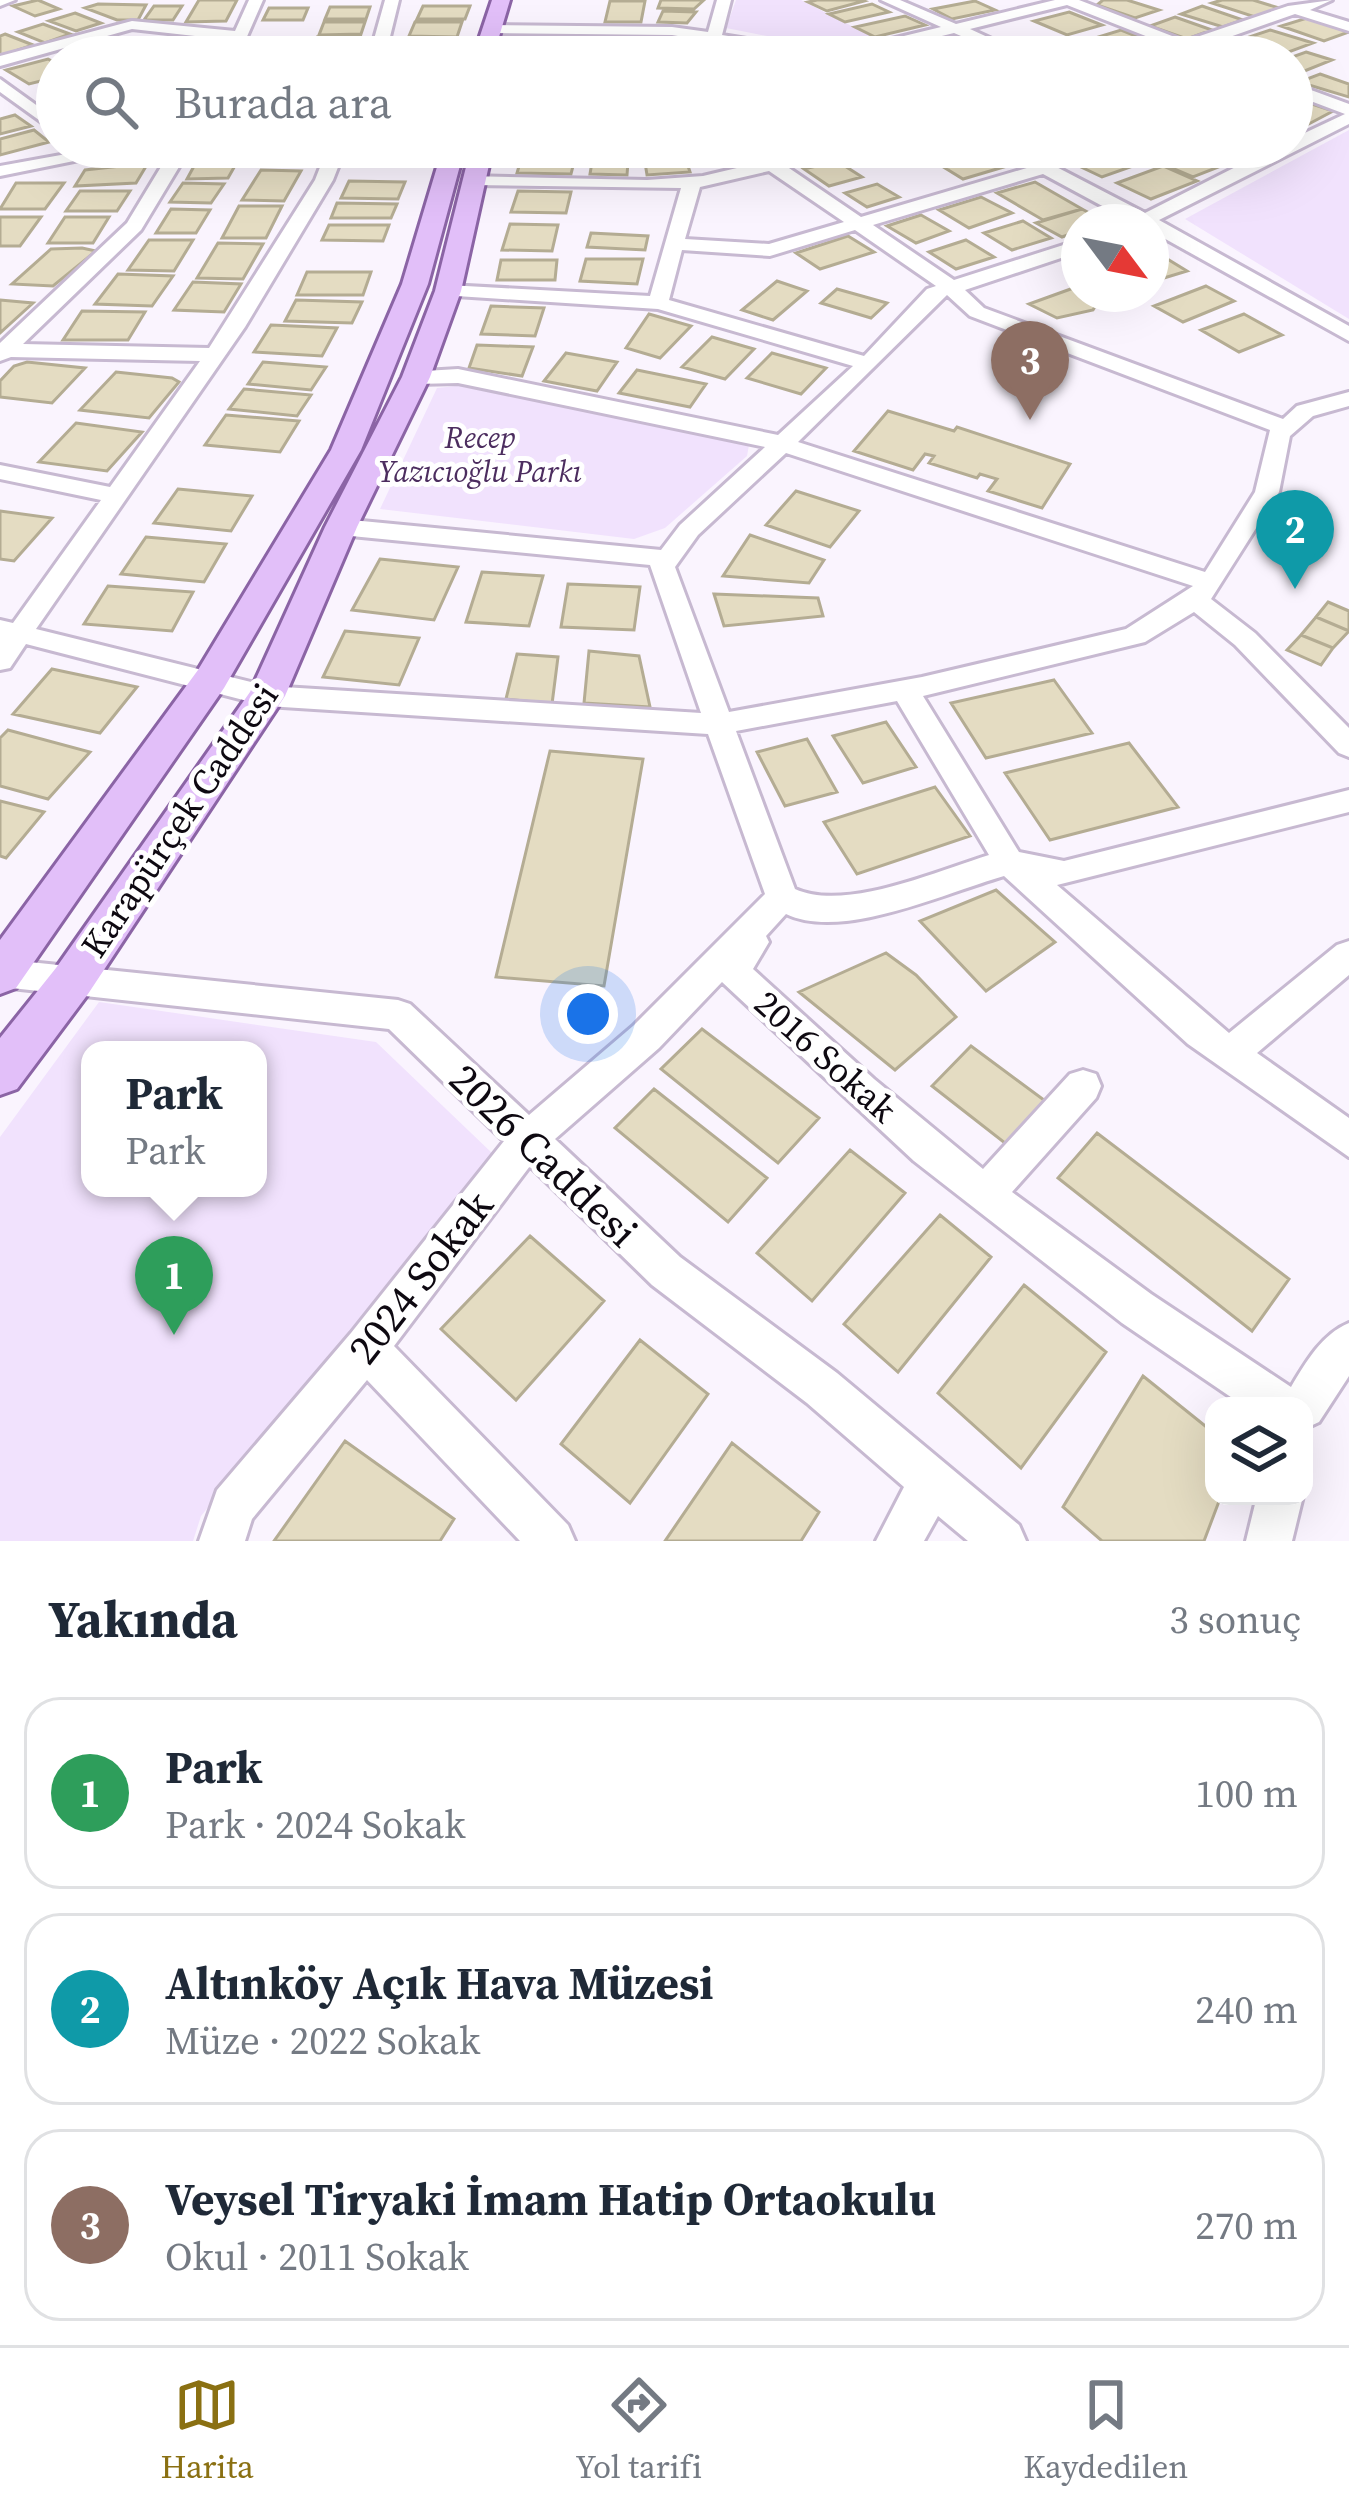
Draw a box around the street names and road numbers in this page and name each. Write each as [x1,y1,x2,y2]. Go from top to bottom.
street label: Karapürçek Caddesi [69,674,289,967]
street label: 2016 Sokak [744,979,908,1134]
street label: 2026 Caddesi [437,1050,651,1260]
street label: 2024 Sokak [334,1178,506,1376]

